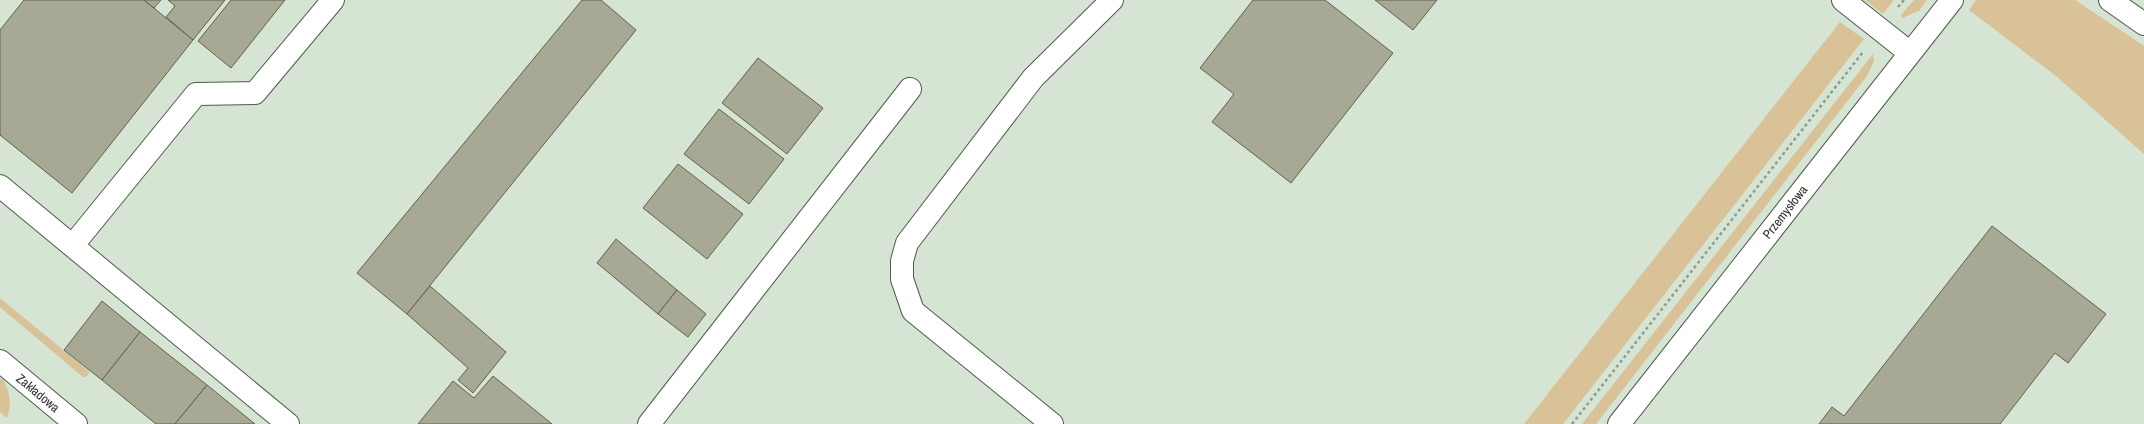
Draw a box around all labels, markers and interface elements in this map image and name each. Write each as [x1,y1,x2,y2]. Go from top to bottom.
street label: Przemysłowa [1759,182,1811,242]
street label: Zakładowa [13,370,63,416]

